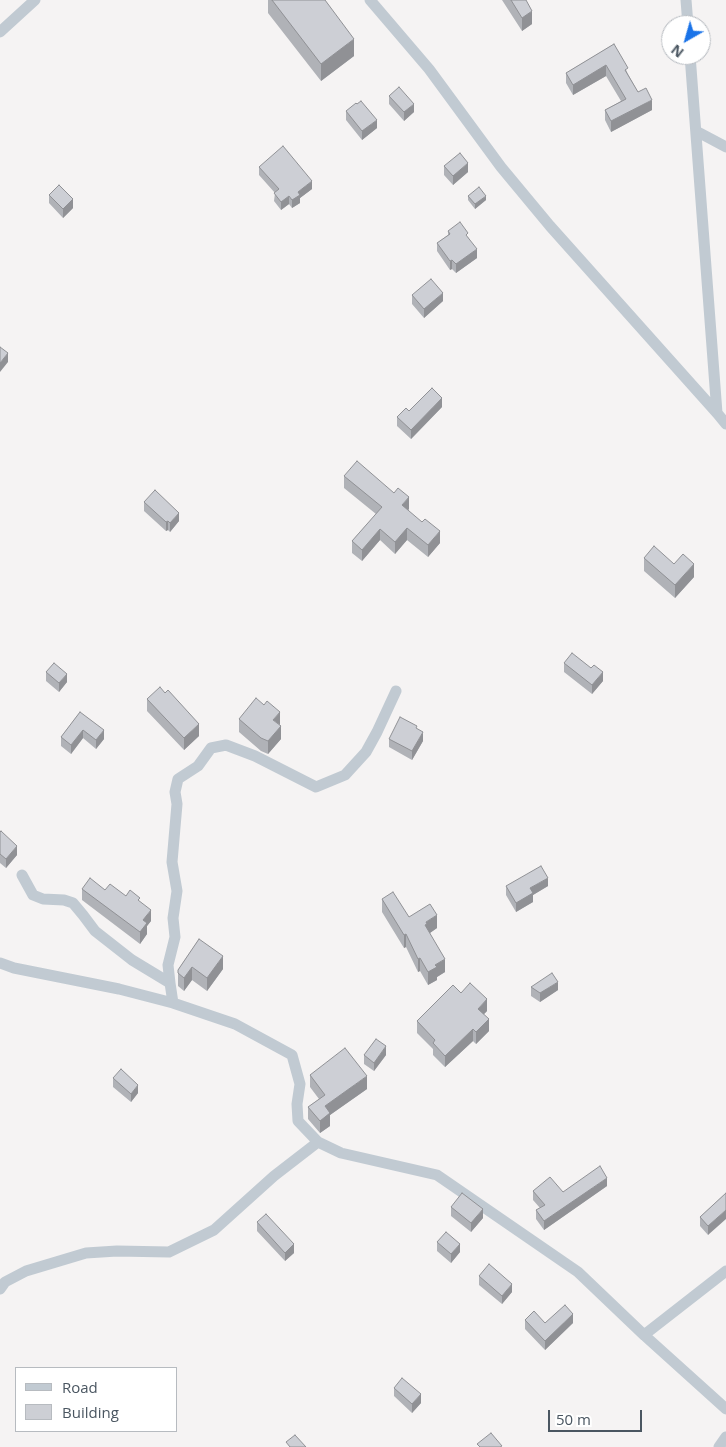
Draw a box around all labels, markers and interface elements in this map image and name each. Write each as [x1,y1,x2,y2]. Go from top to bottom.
north arrow [661,15,711,65]
text: N [667,40,687,62]
legend [15,1367,178,1432]
text: Road [62,1377,98,1397]
scale bar [551,1400,645,1432]
text: Building [62,1402,119,1422]
text: 50 m [556,1409,591,1429]

